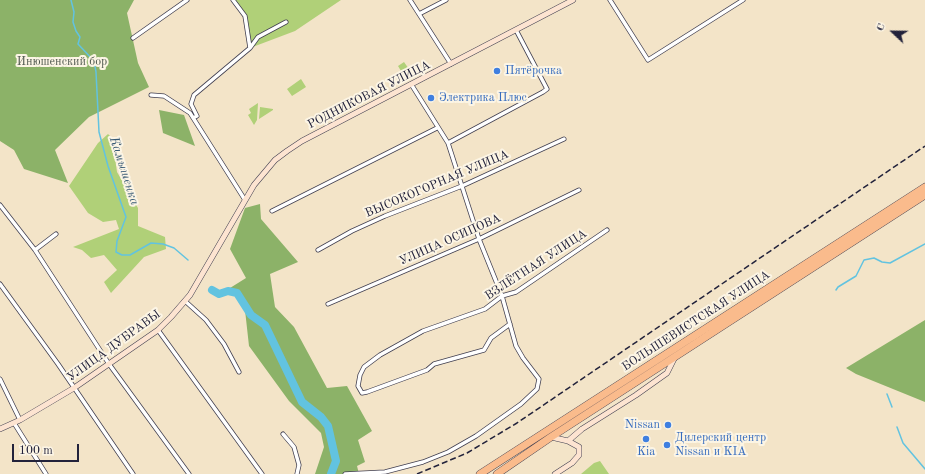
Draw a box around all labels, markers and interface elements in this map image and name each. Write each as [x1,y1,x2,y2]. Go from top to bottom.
north arrow [873,12,913,52]
text: С [875,22,888,33]
park label: Инюшенский бор [17,55,107,69]
street label: РОДНИКОВАЯ УЛИЦА [305,58,433,132]
place label: Пятёрочка [505,64,562,78]
marker: Пятёрочка [492,66,502,76]
place label: Электрика Плюс [439,91,527,105]
marker: Электрика Плюс [426,93,436,103]
water label: Камышенка [106,135,142,207]
street label: ВЫСОКОГОРНАЯ УЛИЦА [363,147,511,221]
street label: УЛИЦА ОСИПОВА [397,211,503,269]
street label: ВЗЛЁТНАЯ УЛИЦА [482,227,590,303]
street label: БОЛЬШЕВИСТСКАЯ УЛИЦА [619,268,773,374]
street label: УЛИЦА ДУБРАВЫ [64,307,164,385]
place label: Nissan [625,418,660,432]
marker: Nissan [663,420,673,430]
place label: Дилерский центр Nissan и KIA [675,431,766,459]
marker: Kia [641,434,651,444]
scale bar [14,436,81,462]
marker: Дилерский центр Nissan и KIA [662,440,672,450]
text: 100 m [19,445,53,457]
place label: Kia [637,445,655,459]

